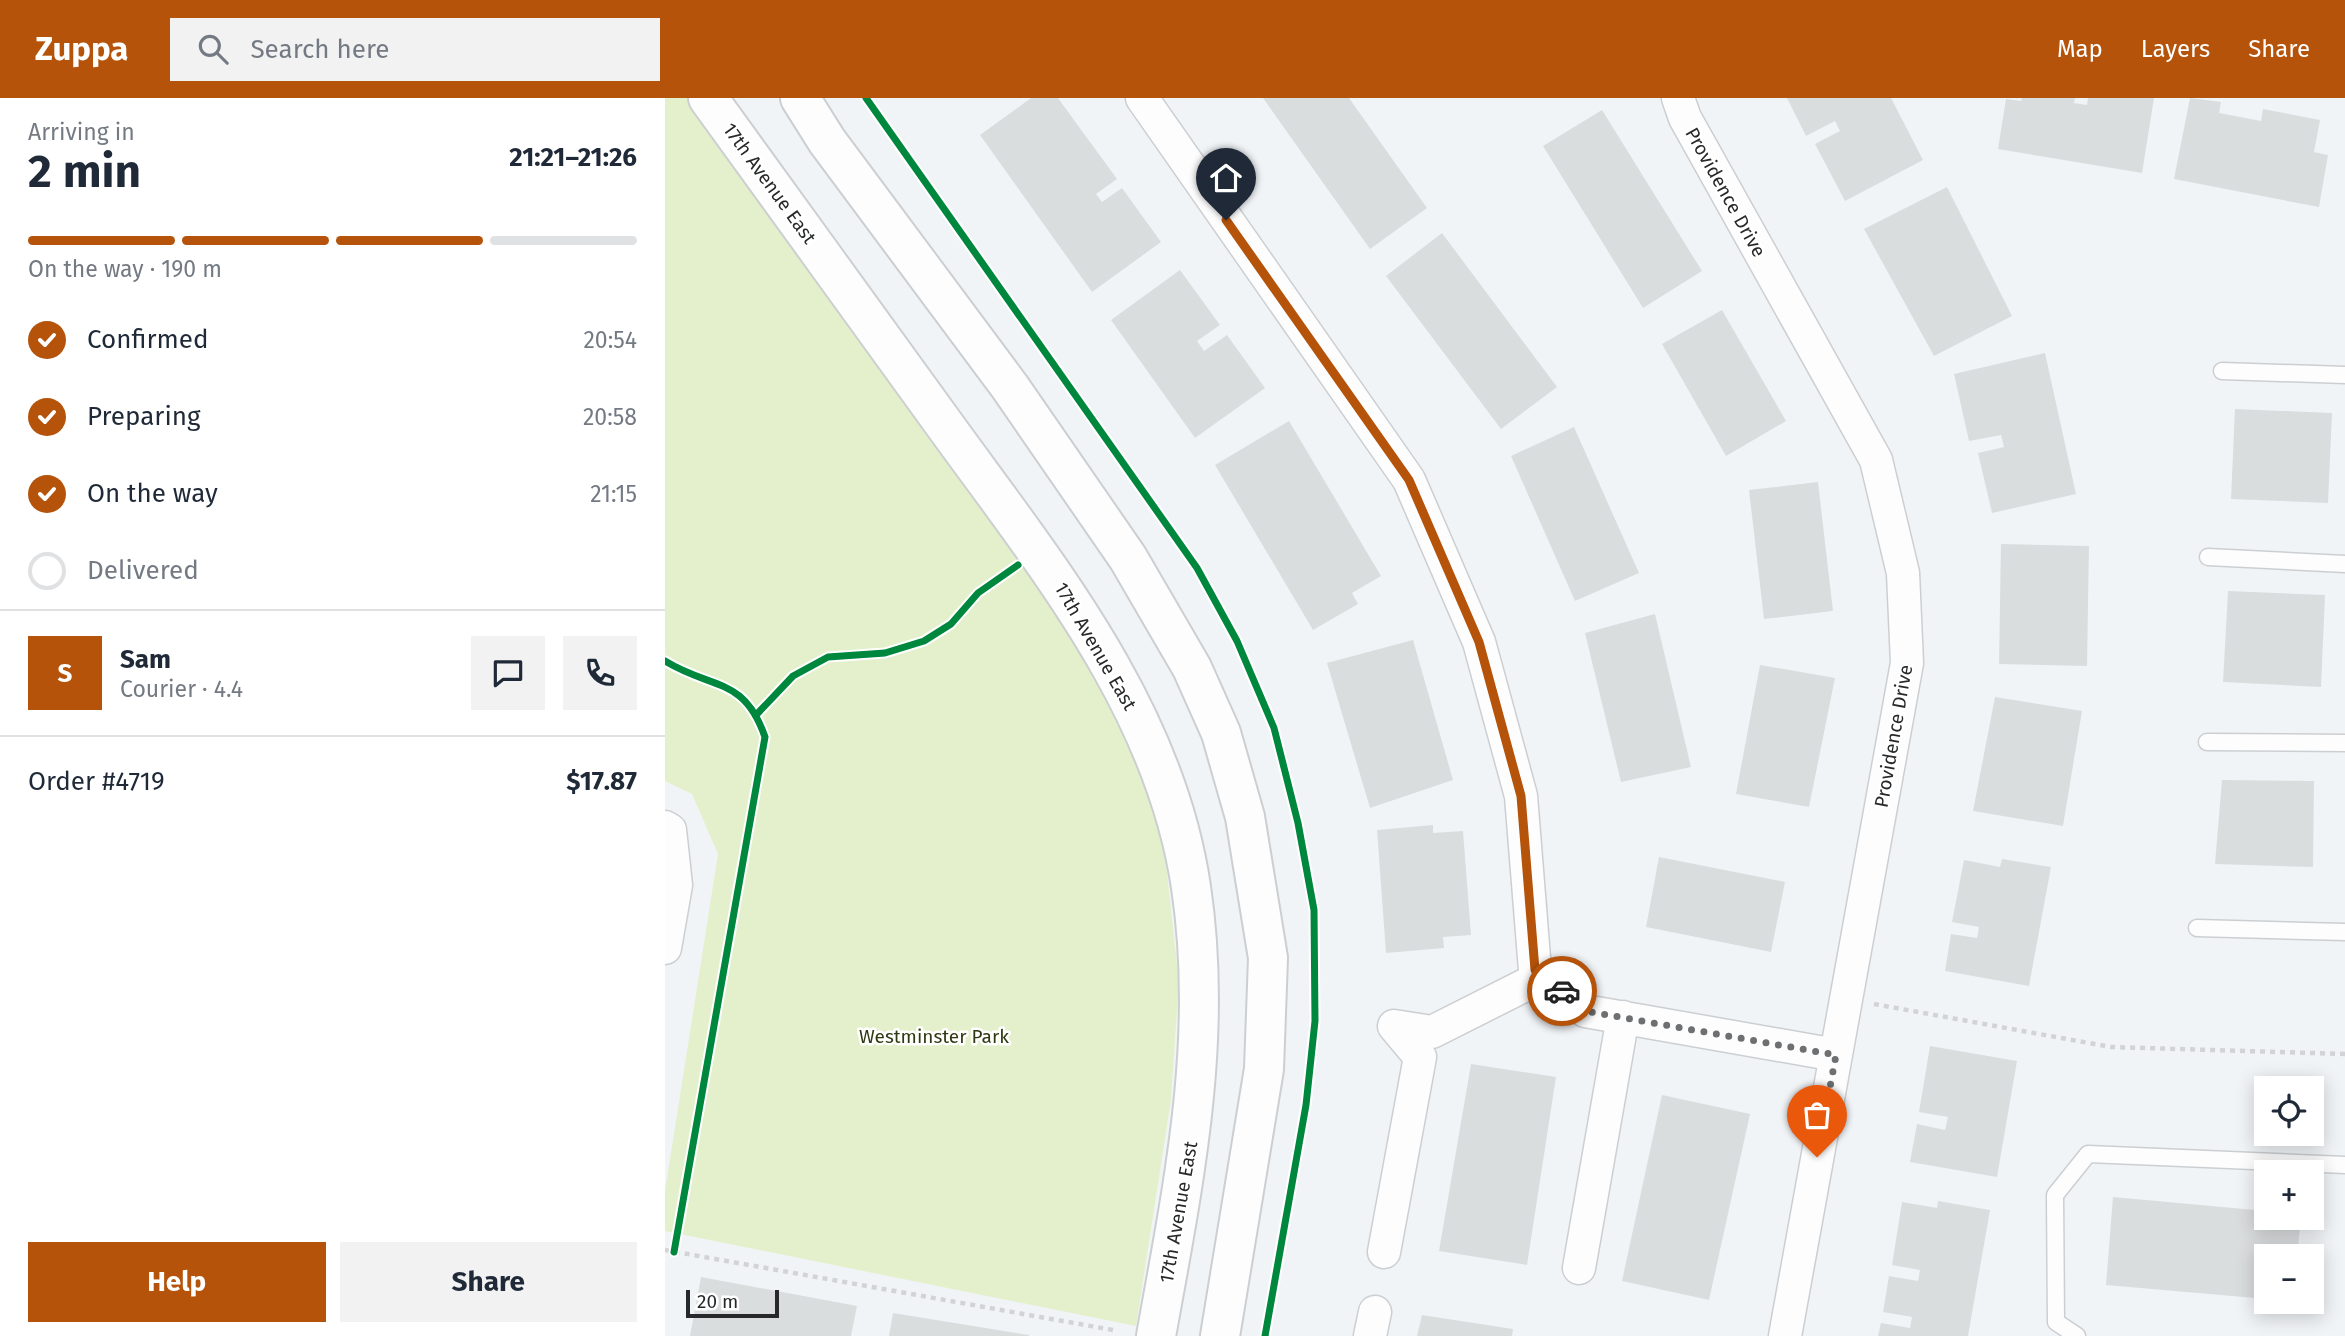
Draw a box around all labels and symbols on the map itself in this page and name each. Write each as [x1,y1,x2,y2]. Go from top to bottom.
street label: 17th Avenue East [718,118,821,248]
street label: Providence Drive [1680,123,1771,261]
pin [1196,148,1256,220]
street label: 17th Avenue East [1050,578,1141,714]
street label: Providence Drive [1870,663,1917,809]
courier [1527,956,1597,1026]
park label: Westminster Park [859,1025,1009,1048]
pin [1787,1085,1847,1157]
street label: 17th Avenue East [1155,1139,1202,1285]
scale bar [686,1287,779,1319]

